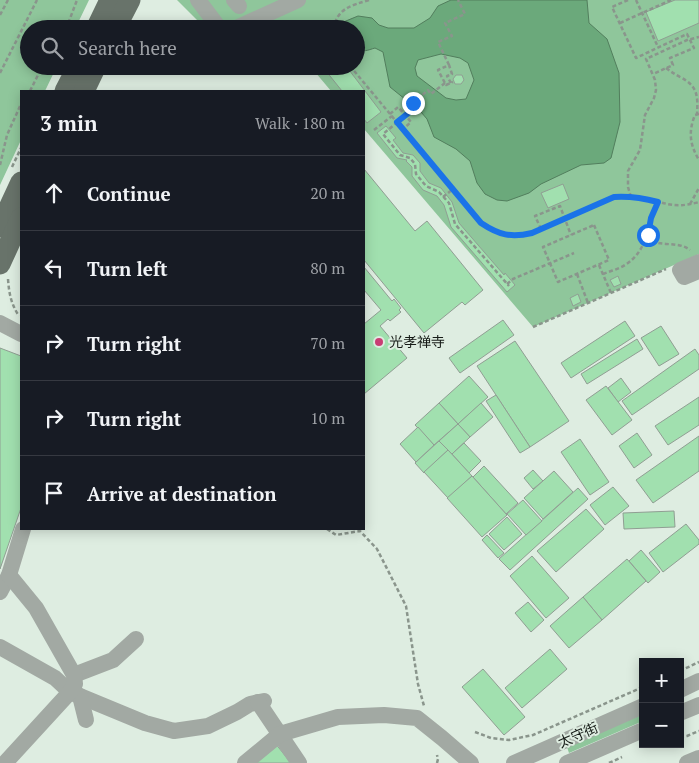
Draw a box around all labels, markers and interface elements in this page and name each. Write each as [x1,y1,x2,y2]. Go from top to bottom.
search box [20,20,365,75]
icon: search [38,34,66,62]
text: Search here [78,35,177,60]
route end [402,92,425,115]
text: 3 min [40,109,97,137]
text: Walk · 180 m [255,112,345,134]
icon: ahead [40,179,68,207]
text: Continue [87,181,171,206]
text: 20 m [310,182,345,204]
route start [637,224,660,247]
icon: left [40,254,68,282]
text: Turn left [87,256,168,281]
text: 80 m [310,257,345,279]
icon: right [40,329,68,357]
text: Turn right [87,331,181,356]
text: 70 m [310,332,345,354]
place label: 光孝禅寺 [389,332,445,351]
marker: 光孝禅寺 [373,336,385,348]
icon: right [40,404,68,432]
text: Turn right [87,406,181,431]
text: 10 m [310,407,345,429]
icon: arrive [40,479,68,507]
text: Arrive at destination [87,481,276,506]
map controls [639,658,684,748]
button: + [639,658,684,703]
button: − [639,703,684,748]
street label: 太守街 [555,717,601,752]

